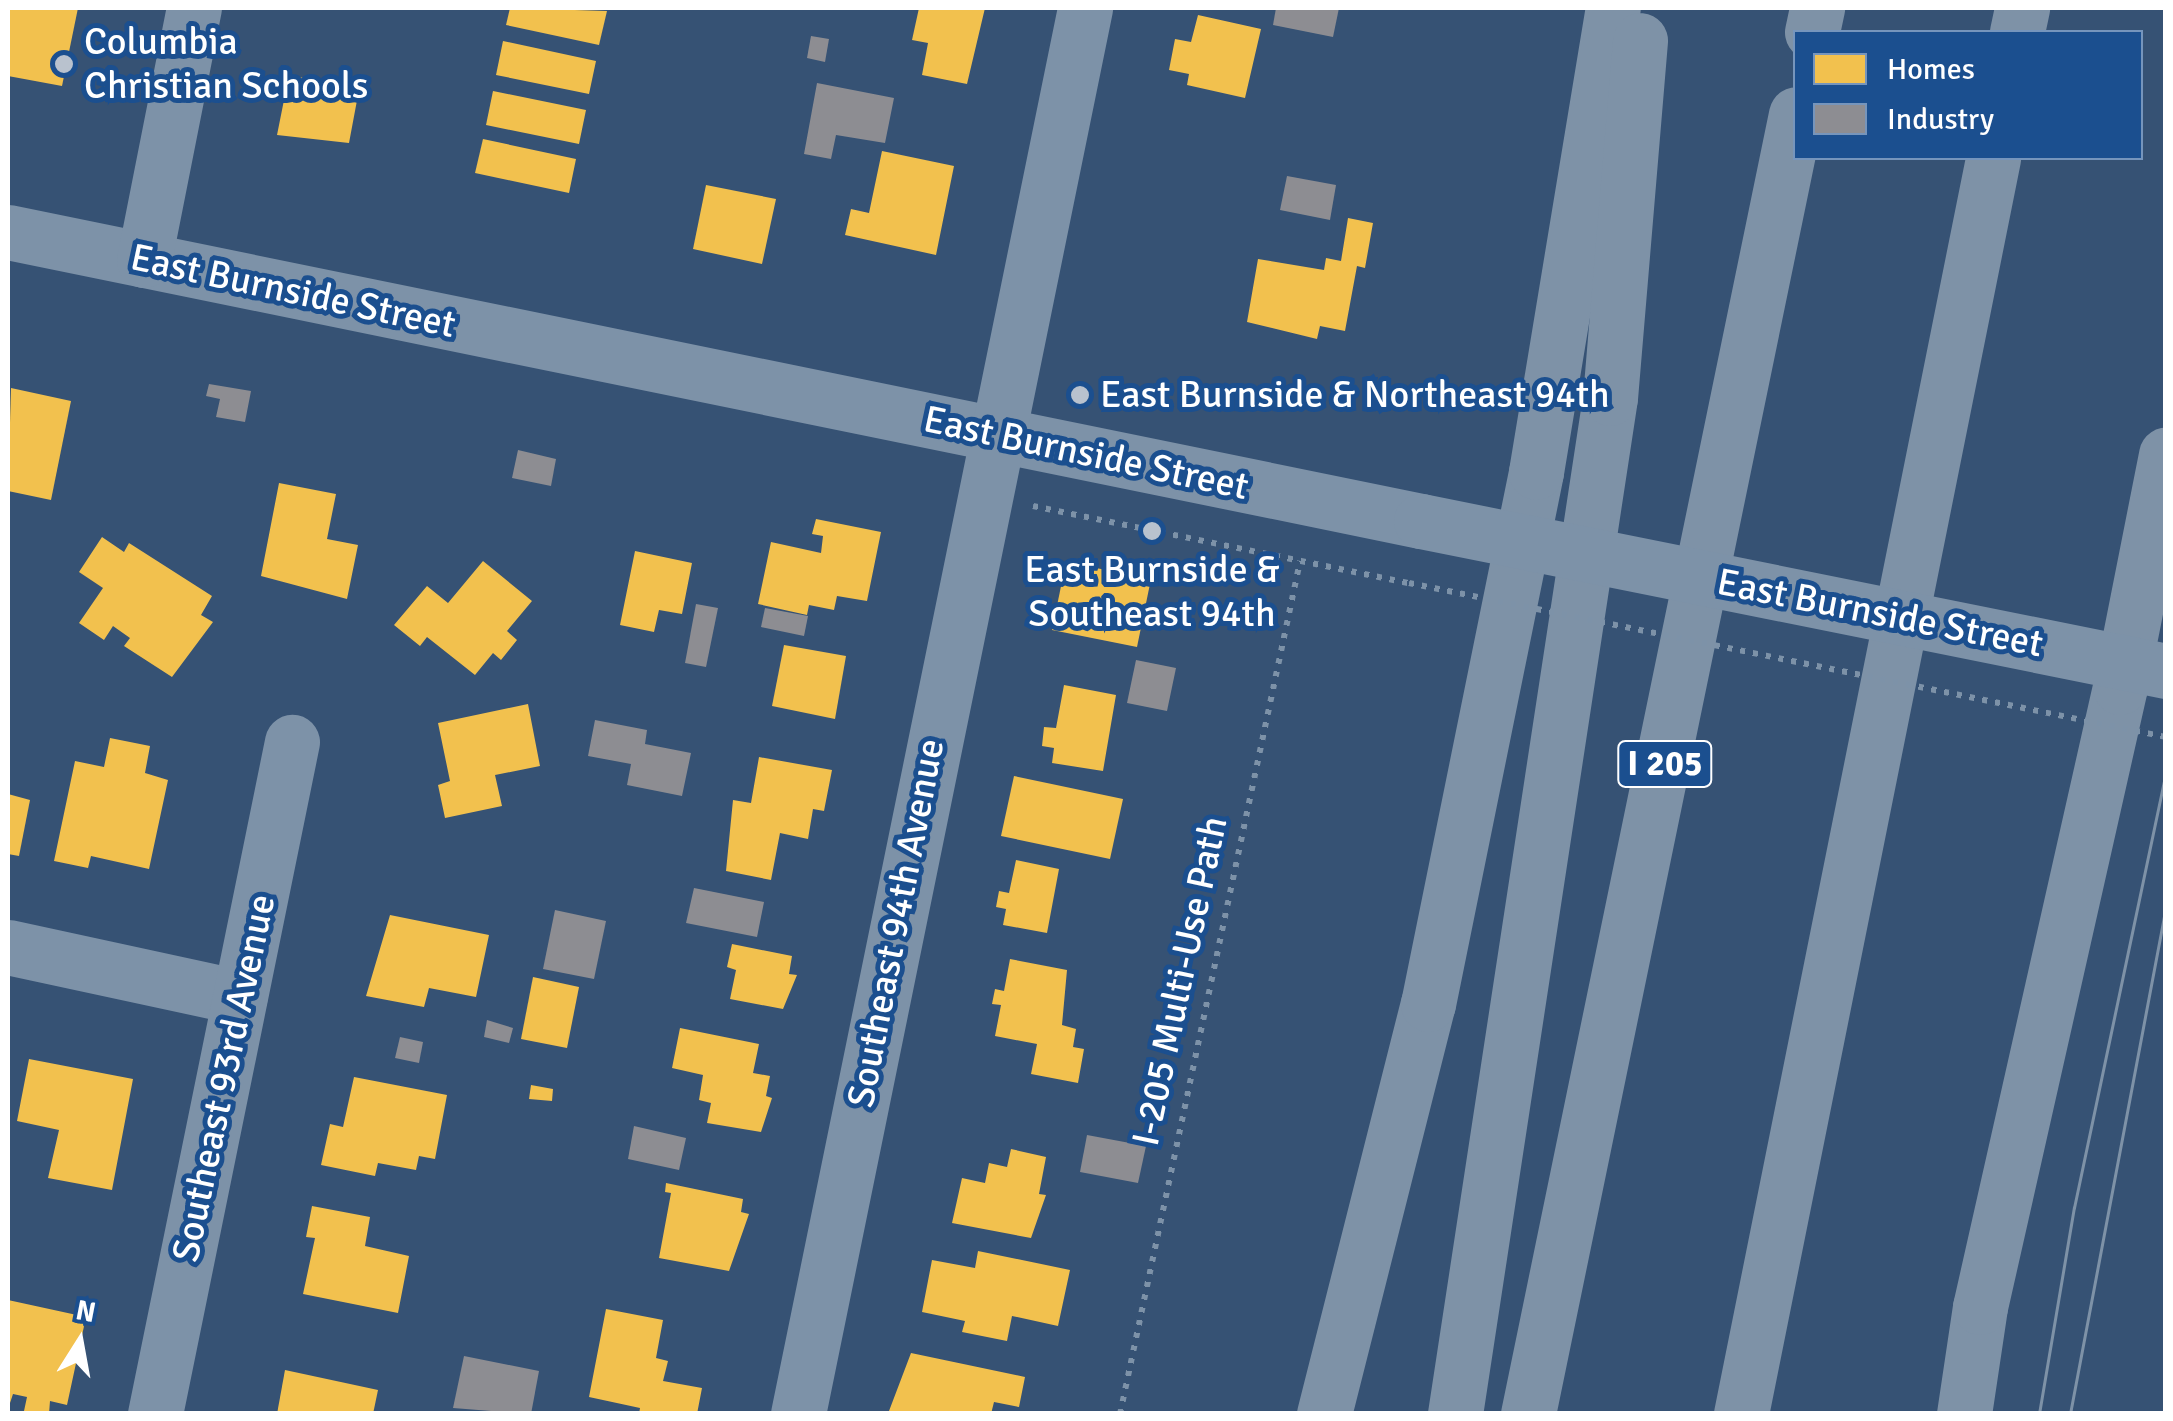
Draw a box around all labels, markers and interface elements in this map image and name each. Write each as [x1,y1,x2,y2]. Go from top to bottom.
place label: Columbia Christian Schools [84,19,368,108]
legend [1793,30,2143,160]
text: Homes [1887,51,1975,88]
marker: Columbia Christian Schools [53,53,75,75]
text: Industry [1887,101,1994,138]
street label: East Burnside Street [126,234,460,348]
place label: East Burnside & Northeast 94th [1100,372,1610,418]
marker: East Burnside & Northeast 94th [1069,384,1091,406]
street label: East Burnside Street [919,396,1253,510]
marker: East Burnside & Southeast 94th [1141,520,1163,542]
place label: East Burnside & Southeast 94th [1024,547,1280,636]
street label: East Burnside Street [1713,559,2047,667]
road number: I 205 [1615,734,1715,794]
street label: Southeast 94th Avenue [838,735,954,1111]
street label: I-205 Multi-Use Path [1123,812,1237,1150]
street label: Southeast 93rd Avenue [163,890,285,1266]
north arrow [30,1291,130,1391]
text: N [73,1293,99,1330]

